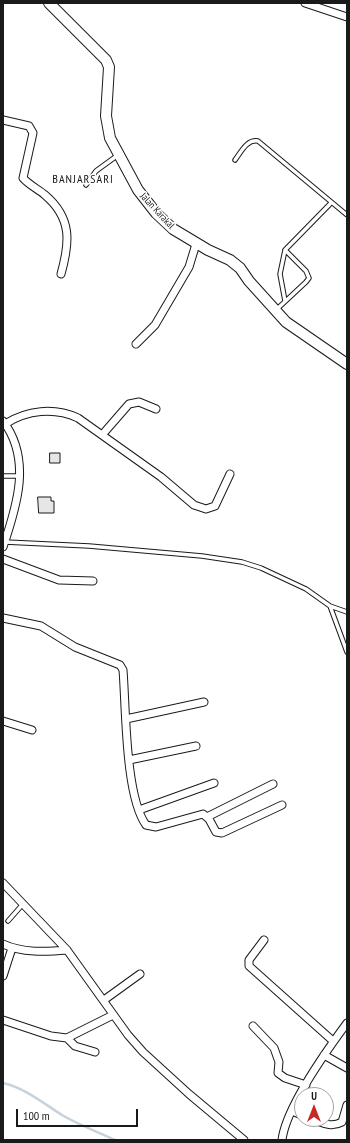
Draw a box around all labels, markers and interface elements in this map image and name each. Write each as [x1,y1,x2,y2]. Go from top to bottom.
district label: BANJARSARI [52,173,114,187]
street label: Jalan Karakal [137,190,177,232]
north arrow [294,1087,334,1127]
text: U [311,1089,317,1103]
scale bar [18,1101,140,1127]
text: 100 m [23,1108,50,1123]

